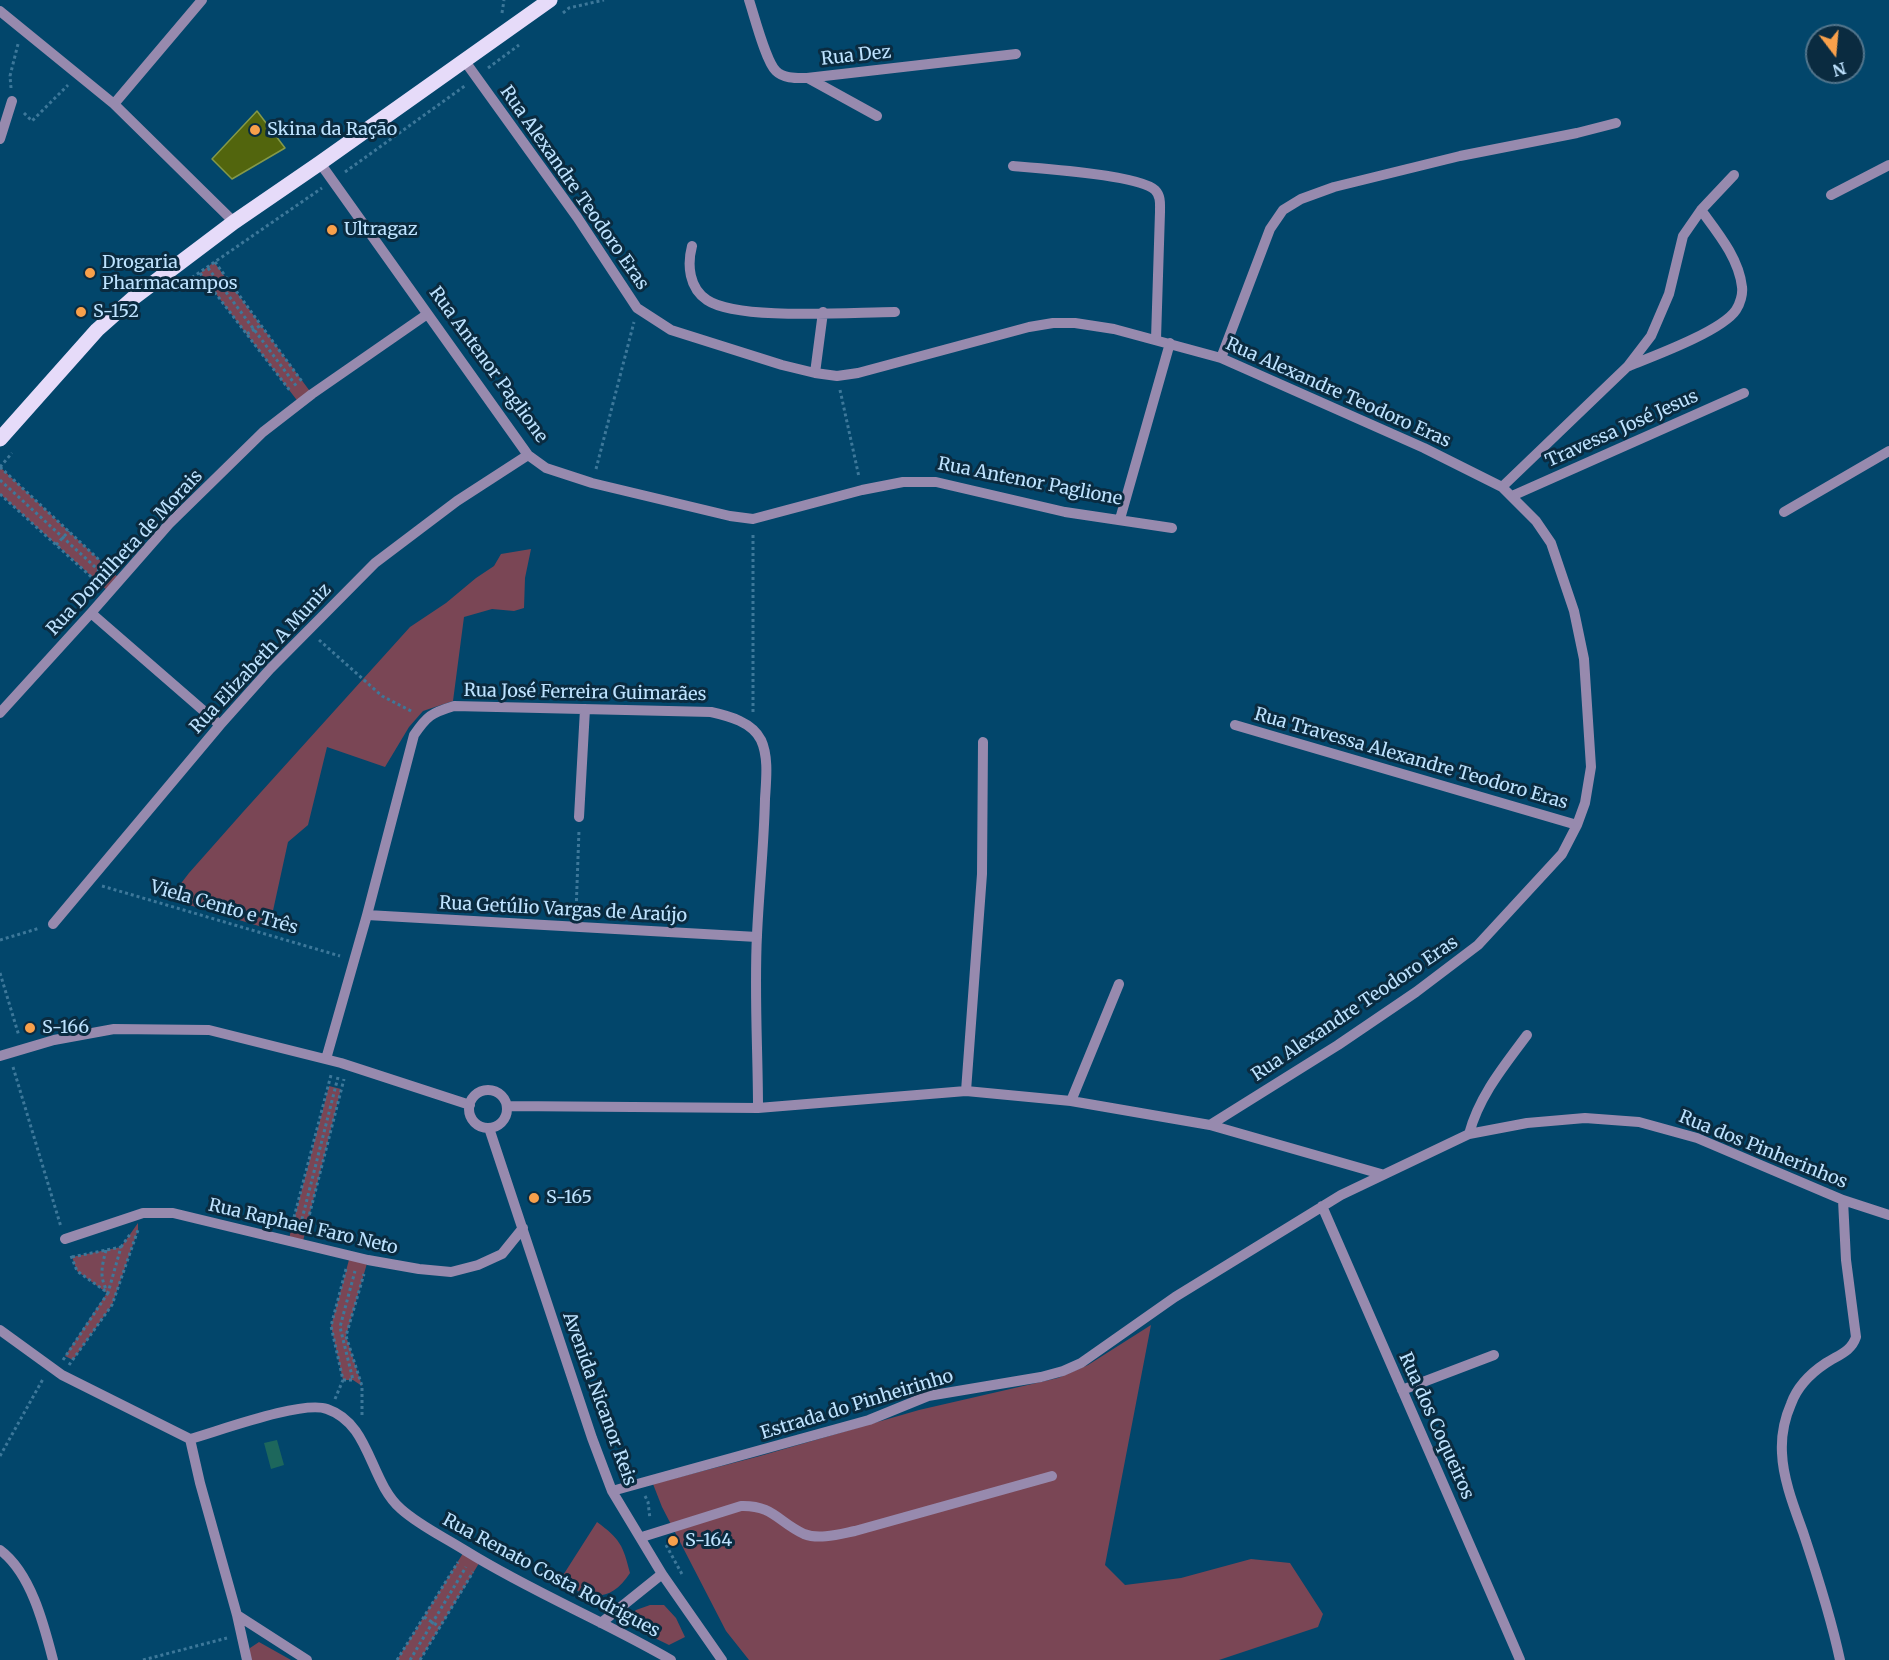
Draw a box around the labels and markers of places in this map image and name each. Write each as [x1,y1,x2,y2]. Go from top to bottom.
place label: Skina da Ração [267,119,397,141]
marker: Skina da Ração [248,123,262,137]
place label: Ultragaz [344,219,417,241]
marker: Ultragaz [325,223,339,237]
place label: Drogaria Pharmacampos [102,252,238,294]
marker: Drogaria Pharmacampos [83,266,97,280]
place label: S-152 [93,301,139,323]
marker: S-152 [74,305,88,319]
place label: S-166 [42,1017,89,1039]
marker: S-166 [23,1021,37,1035]
place label: S-165 [546,1187,592,1209]
marker: S-165 [527,1191,541,1205]
place label: S-164 [685,1530,732,1552]
marker: S-164 [666,1534,680,1548]

